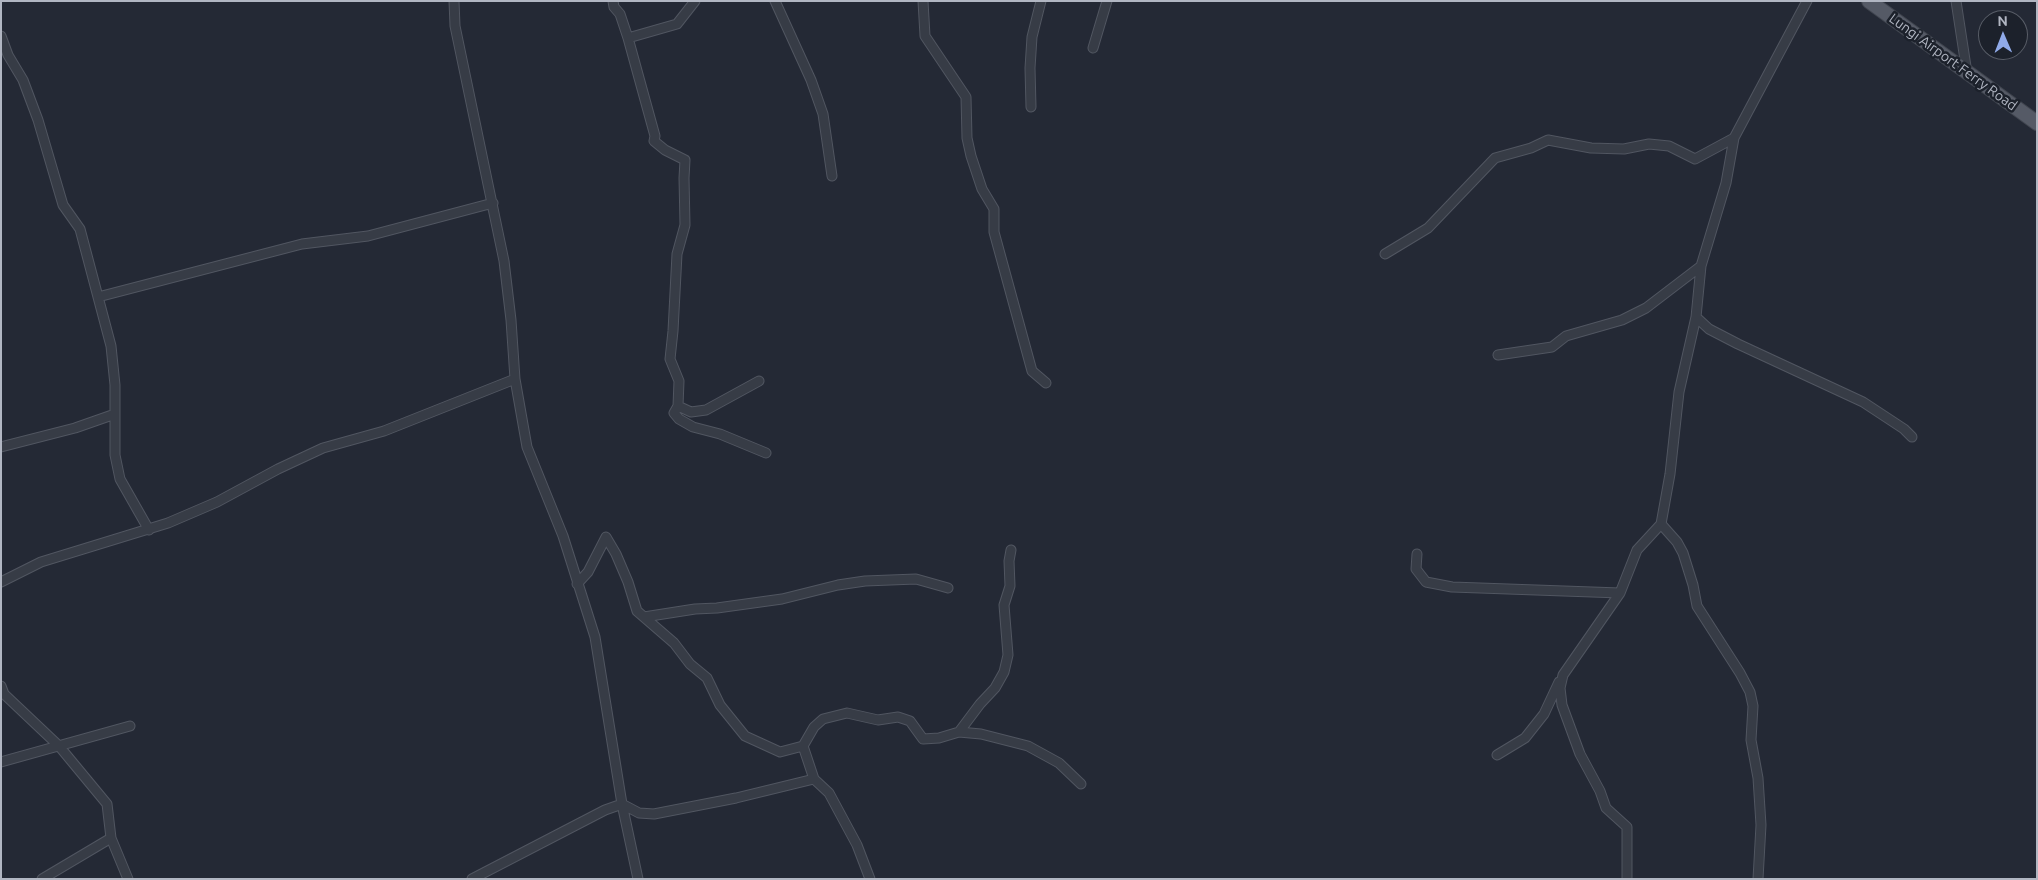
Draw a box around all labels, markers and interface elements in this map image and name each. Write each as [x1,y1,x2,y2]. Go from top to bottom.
street label: Lungi Airport Ferry Road [1886,10,2020,114]
north arrow [1978,10,2028,60]
text: N [1997,13,2008,29]

